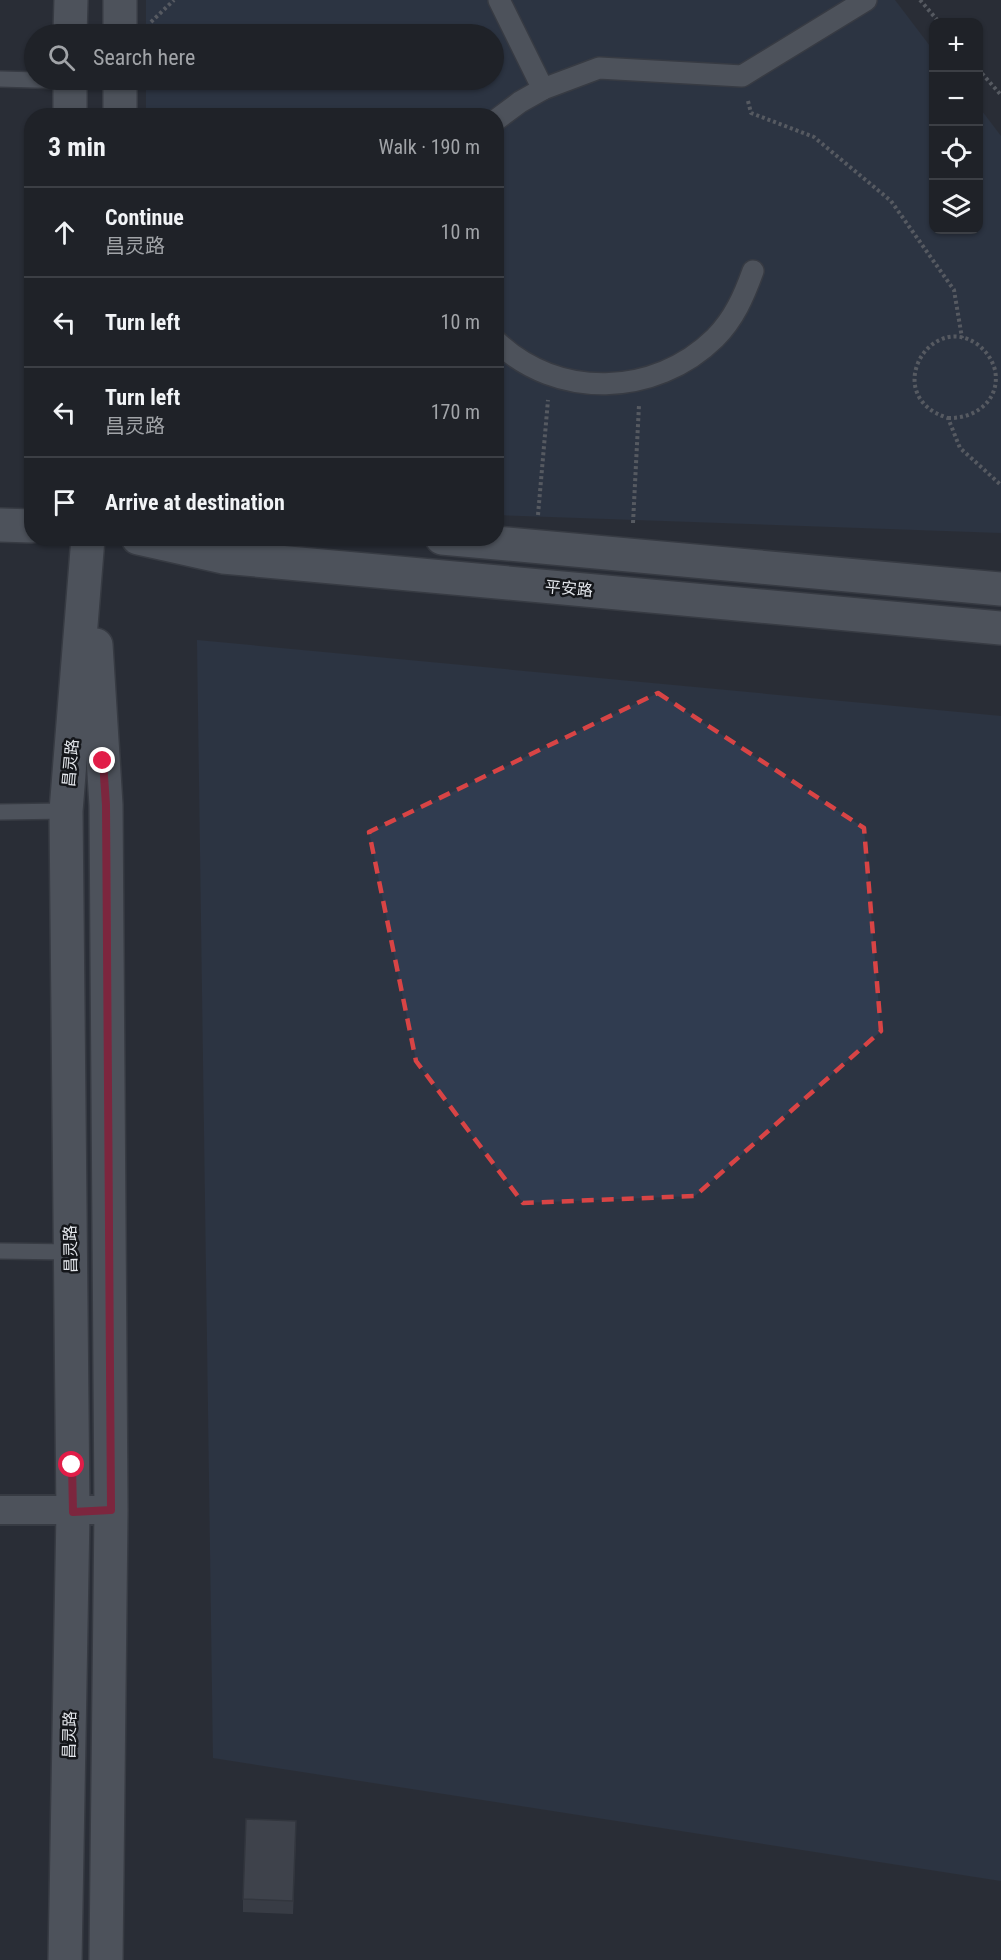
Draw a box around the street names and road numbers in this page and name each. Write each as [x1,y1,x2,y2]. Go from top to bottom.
street label: 平安路 [544,577,594,600]
street label: 昌灵路 [59,738,82,788]
street label: 昌灵路 [61,1225,80,1273]
street label: 昌灵路 [60,1711,79,1759]

